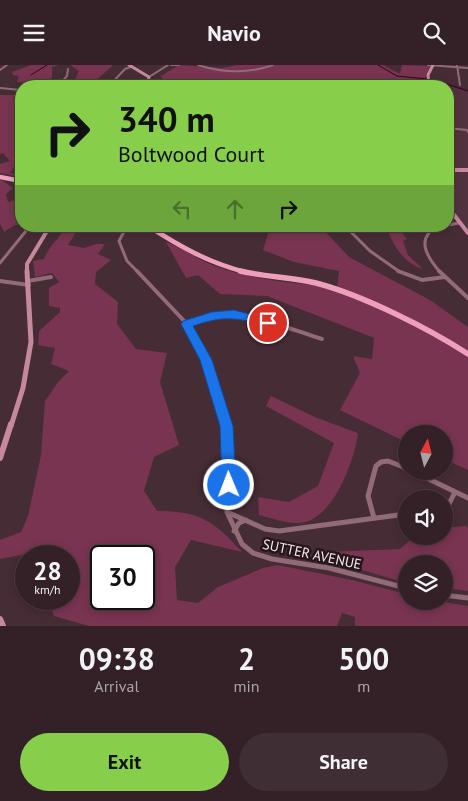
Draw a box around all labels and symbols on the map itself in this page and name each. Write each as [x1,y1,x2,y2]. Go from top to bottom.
pin [247,302,289,344]
north arrow [398,425,452,480]
position arrow [202,458,254,510]
street label: SUTTER AVENUE [261,535,363,573]
speed limit sign: 30 [90,545,155,610]

